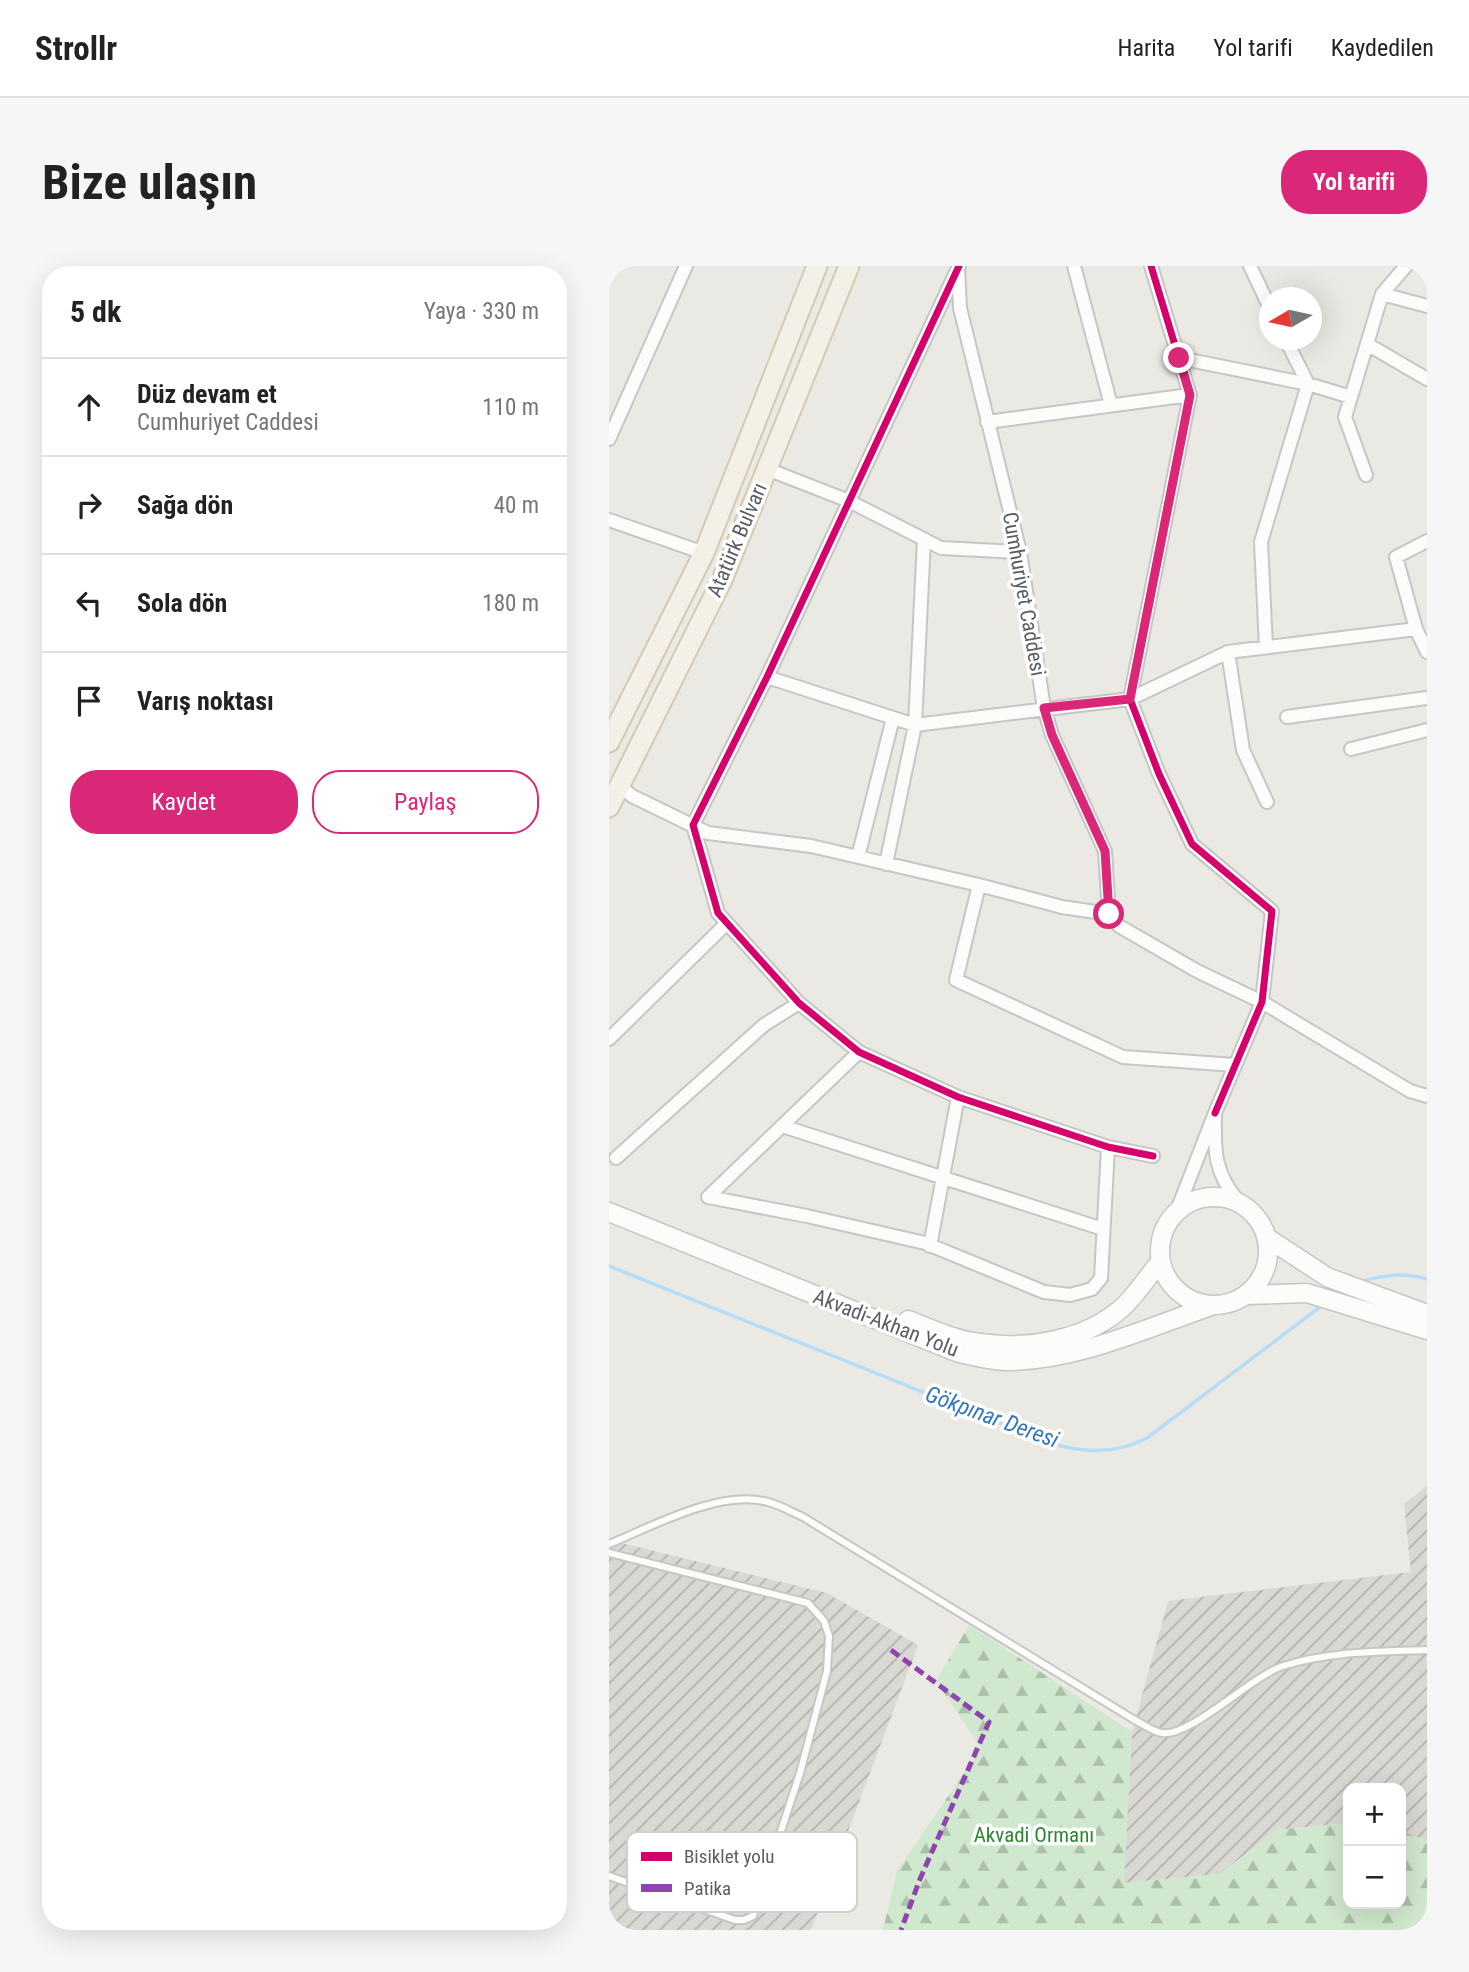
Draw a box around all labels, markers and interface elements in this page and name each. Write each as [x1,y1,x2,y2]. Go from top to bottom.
text: Strollr [35,29,117,68]
text: Harita [1118,34,1175,62]
text: Yol tarifi [1213,34,1293,62]
text: Kaydedilen [1331,34,1434,62]
button: Yol tarifi [1281,150,1427,214]
text: Bize ulaşın [42,154,257,211]
north arrow [1259,287,1322,350]
text: 5 dk [70,294,121,329]
text: Yaya · 330 m [424,298,539,325]
route end [1163,342,1194,373]
text: Düz devam et [137,379,277,409]
icon: ahead [70,388,108,426]
text: 110 m [482,394,539,421]
text: Cumhuriyet Caddesi [137,409,319,436]
street label: Atatürk Bulvarı [702,479,772,601]
icon: right [70,486,108,524]
text: Sağa dön [137,490,233,520]
text: 40 m [494,492,539,519]
street label: Cumhuriyet Caddesi [998,510,1050,678]
icon: left [70,584,108,622]
text: Sola dön [137,588,227,618]
text: 180 m [482,590,539,617]
icon: arrive [70,682,108,720]
text: Varış noktası [137,686,274,716]
button: Kaydet [70,770,298,834]
button: Paylaş [312,770,539,834]
route start [1093,898,1124,929]
street label: Akvadi-Akhan Yolu [810,1284,962,1362]
water label: Gökpınar Deresi [922,1380,1063,1454]
map controls [1343,1783,1406,1909]
button: + [1343,1783,1406,1846]
park label: Akvadi Ormanı [974,1823,1094,1847]
legend [627,1832,857,1912]
text: Bisiklet yolu [684,1845,774,1868]
button: − [1343,1846,1406,1909]
text: Patika [684,1877,731,1900]

